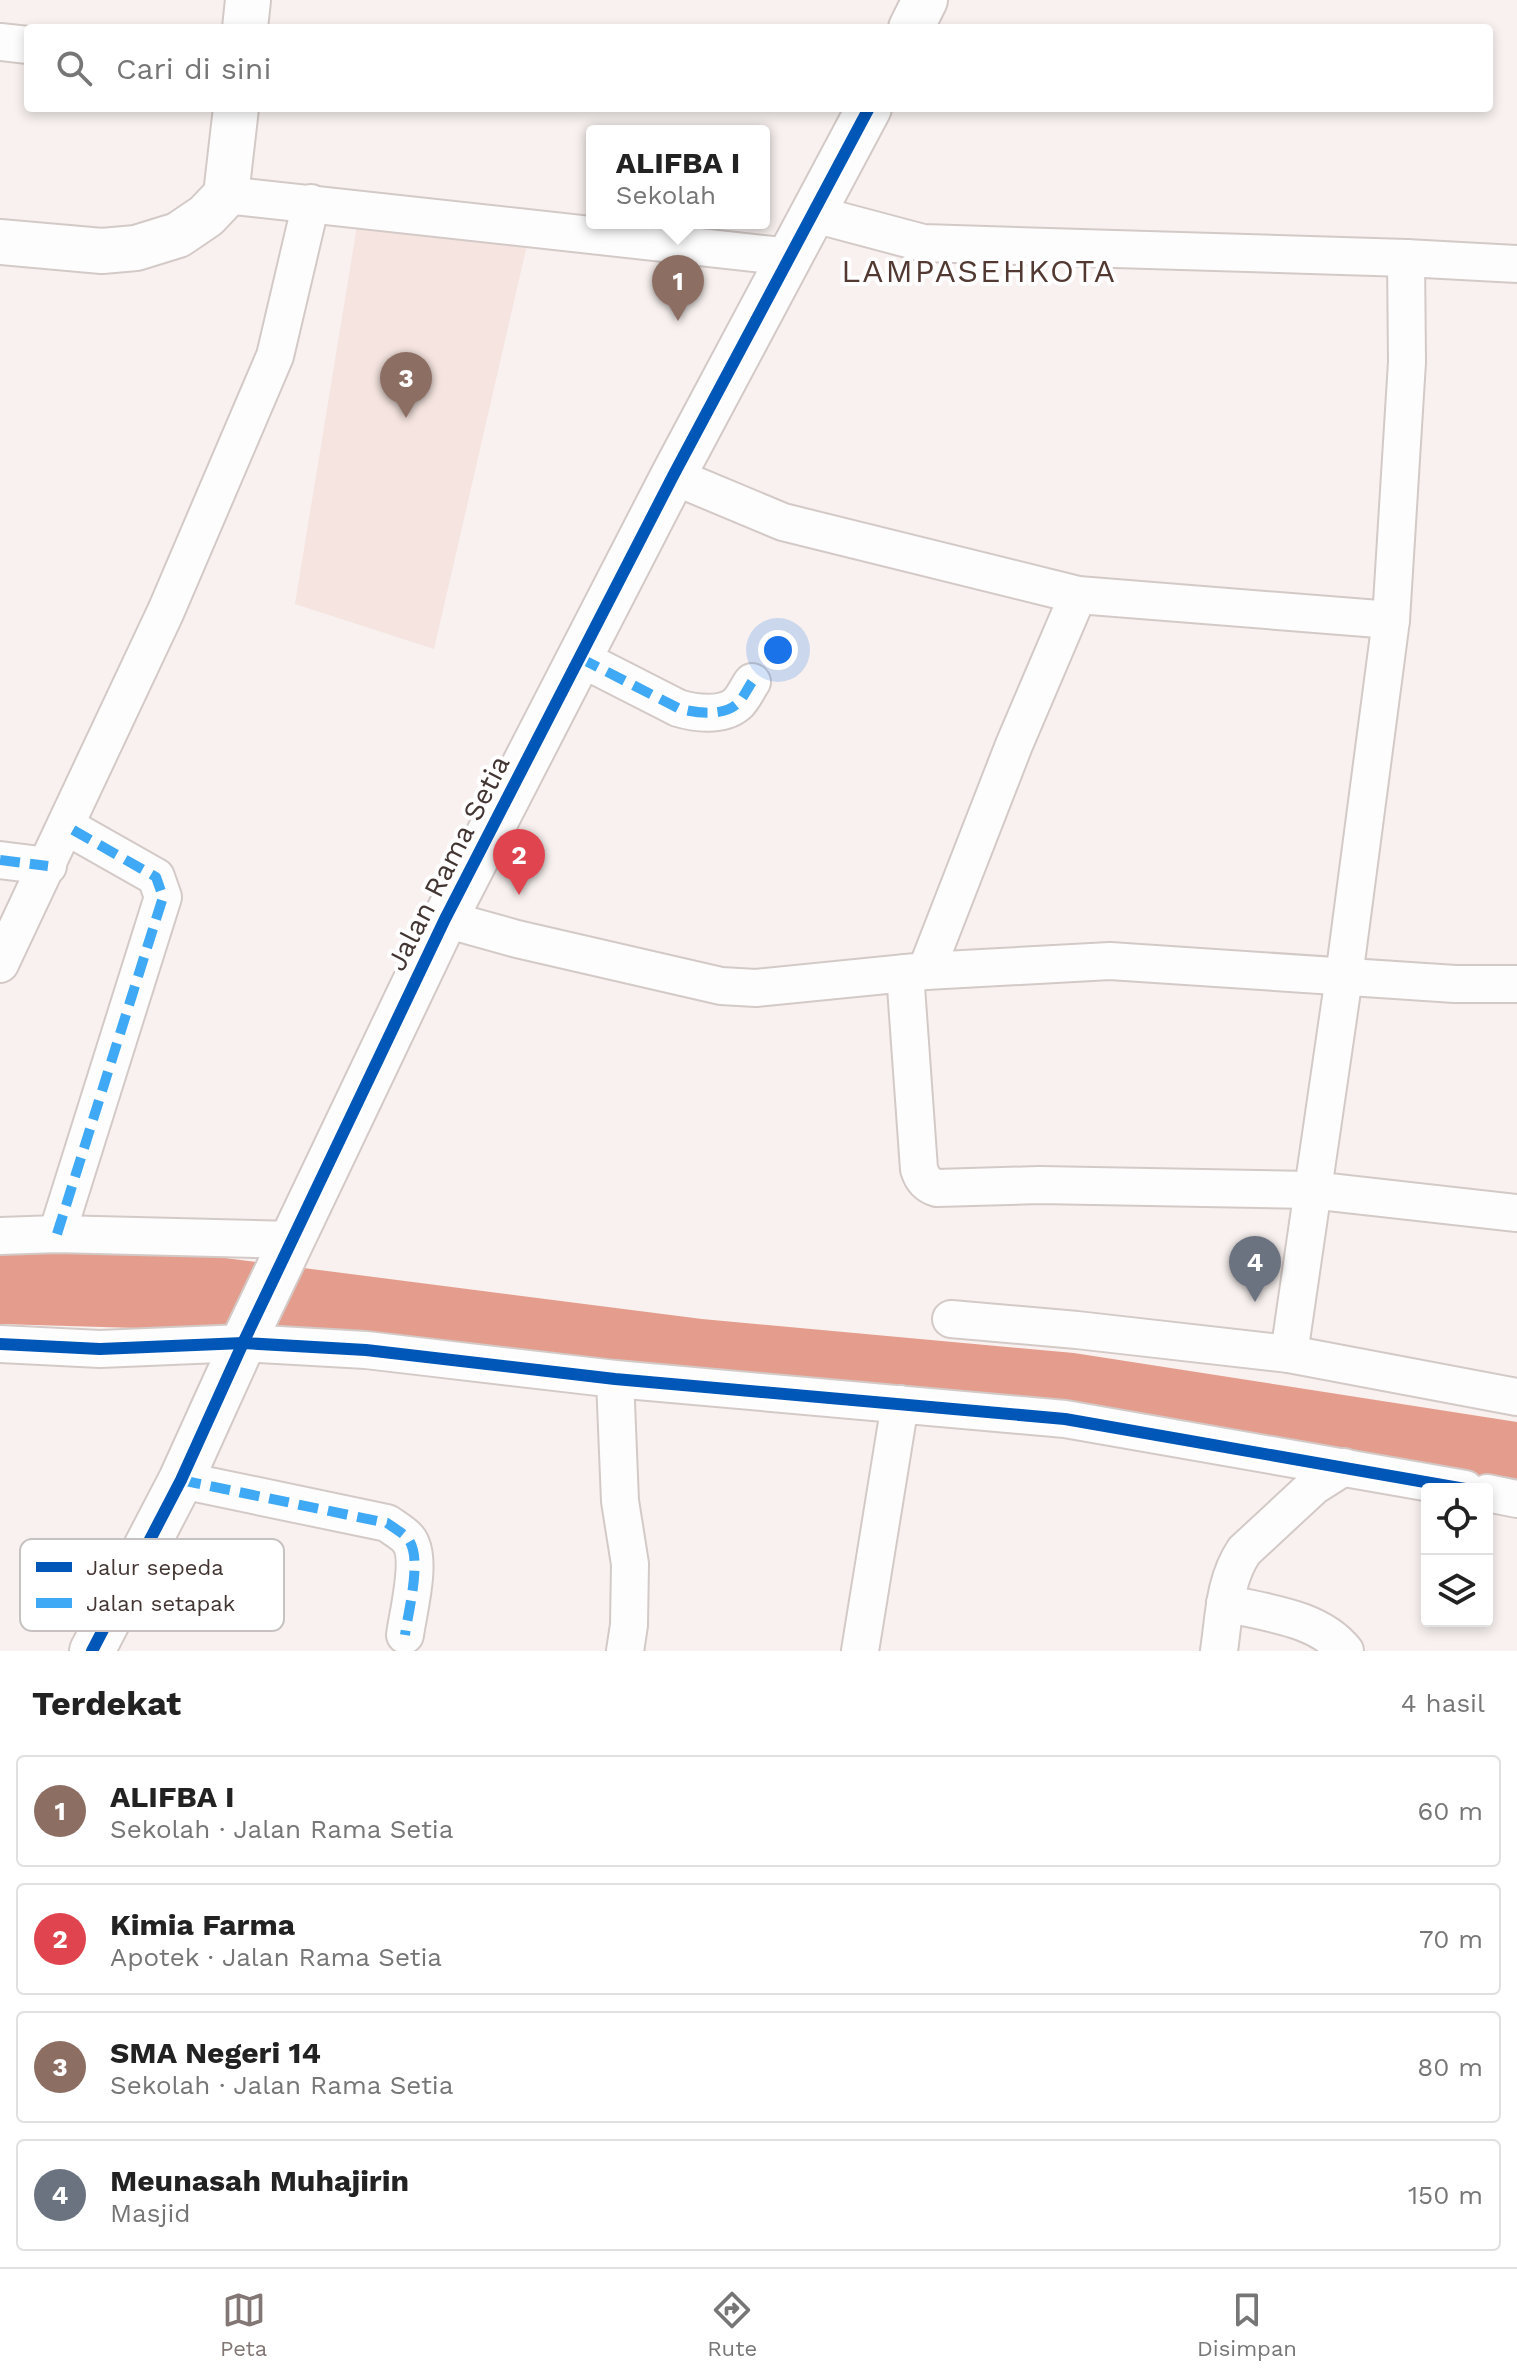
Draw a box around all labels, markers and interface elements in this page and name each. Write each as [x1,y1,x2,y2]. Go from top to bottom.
search box [24,24,1493,112]
icon: search [52,46,96,90]
text: Cari di sini [116,51,271,86]
popup [586,125,770,229]
text: ALIFBA I [616,145,740,180]
text: Sekolah [616,180,716,210]
district label: LAMPASEHKOTA [841,252,1117,290]
pin: 1 [652,255,704,321]
pin: 3 [380,352,432,418]
your location [758,630,798,670]
street label: Jalan Rama Setia [379,750,517,976]
pin: 2 [493,829,545,895]
pin: 4 [1229,1236,1281,1302]
map controls [1421,1483,1493,1627]
button: locate [1421,1483,1493,1555]
legend [20,1539,284,1631]
text: Jalur sepeda [86,1555,224,1580]
button: layers [1421,1555,1493,1627]
text: Jalan setapak [86,1591,235,1616]
text: Terdekat [32,1683,181,1723]
text: 4 hasil [1401,1688,1485,1718]
text: ALIFBA I [110,1779,234,1814]
text: 1 [54,1796,66,1826]
text: 60 m [1417,1796,1483,1826]
text: Sekolah · Jalan Rama Setia [110,1814,453,1844]
text: Kimia Farma [110,1907,295,1942]
text: 2 [52,1924,68,1954]
text: 70 m [1419,1924,1483,1954]
text: Apotek · Jalan Rama Setia [110,1942,442,1972]
text: SMA Negeri 14 [110,2035,321,2070]
text: 3 [52,2052,68,2082]
text: 80 m [1417,2052,1483,2082]
text: Sekolah · Jalan Rama Setia [110,2070,453,2100]
text: Meunasah Muhajirin [110,2163,409,2198]
text: 4 [52,2180,68,2210]
text: 150 m [1408,2180,1483,2210]
text: Masjid [110,2198,191,2228]
tab: Peta [220,2288,267,2361]
tab: Rute [707,2288,757,2361]
tab: Disimpan [1197,2288,1297,2361]

